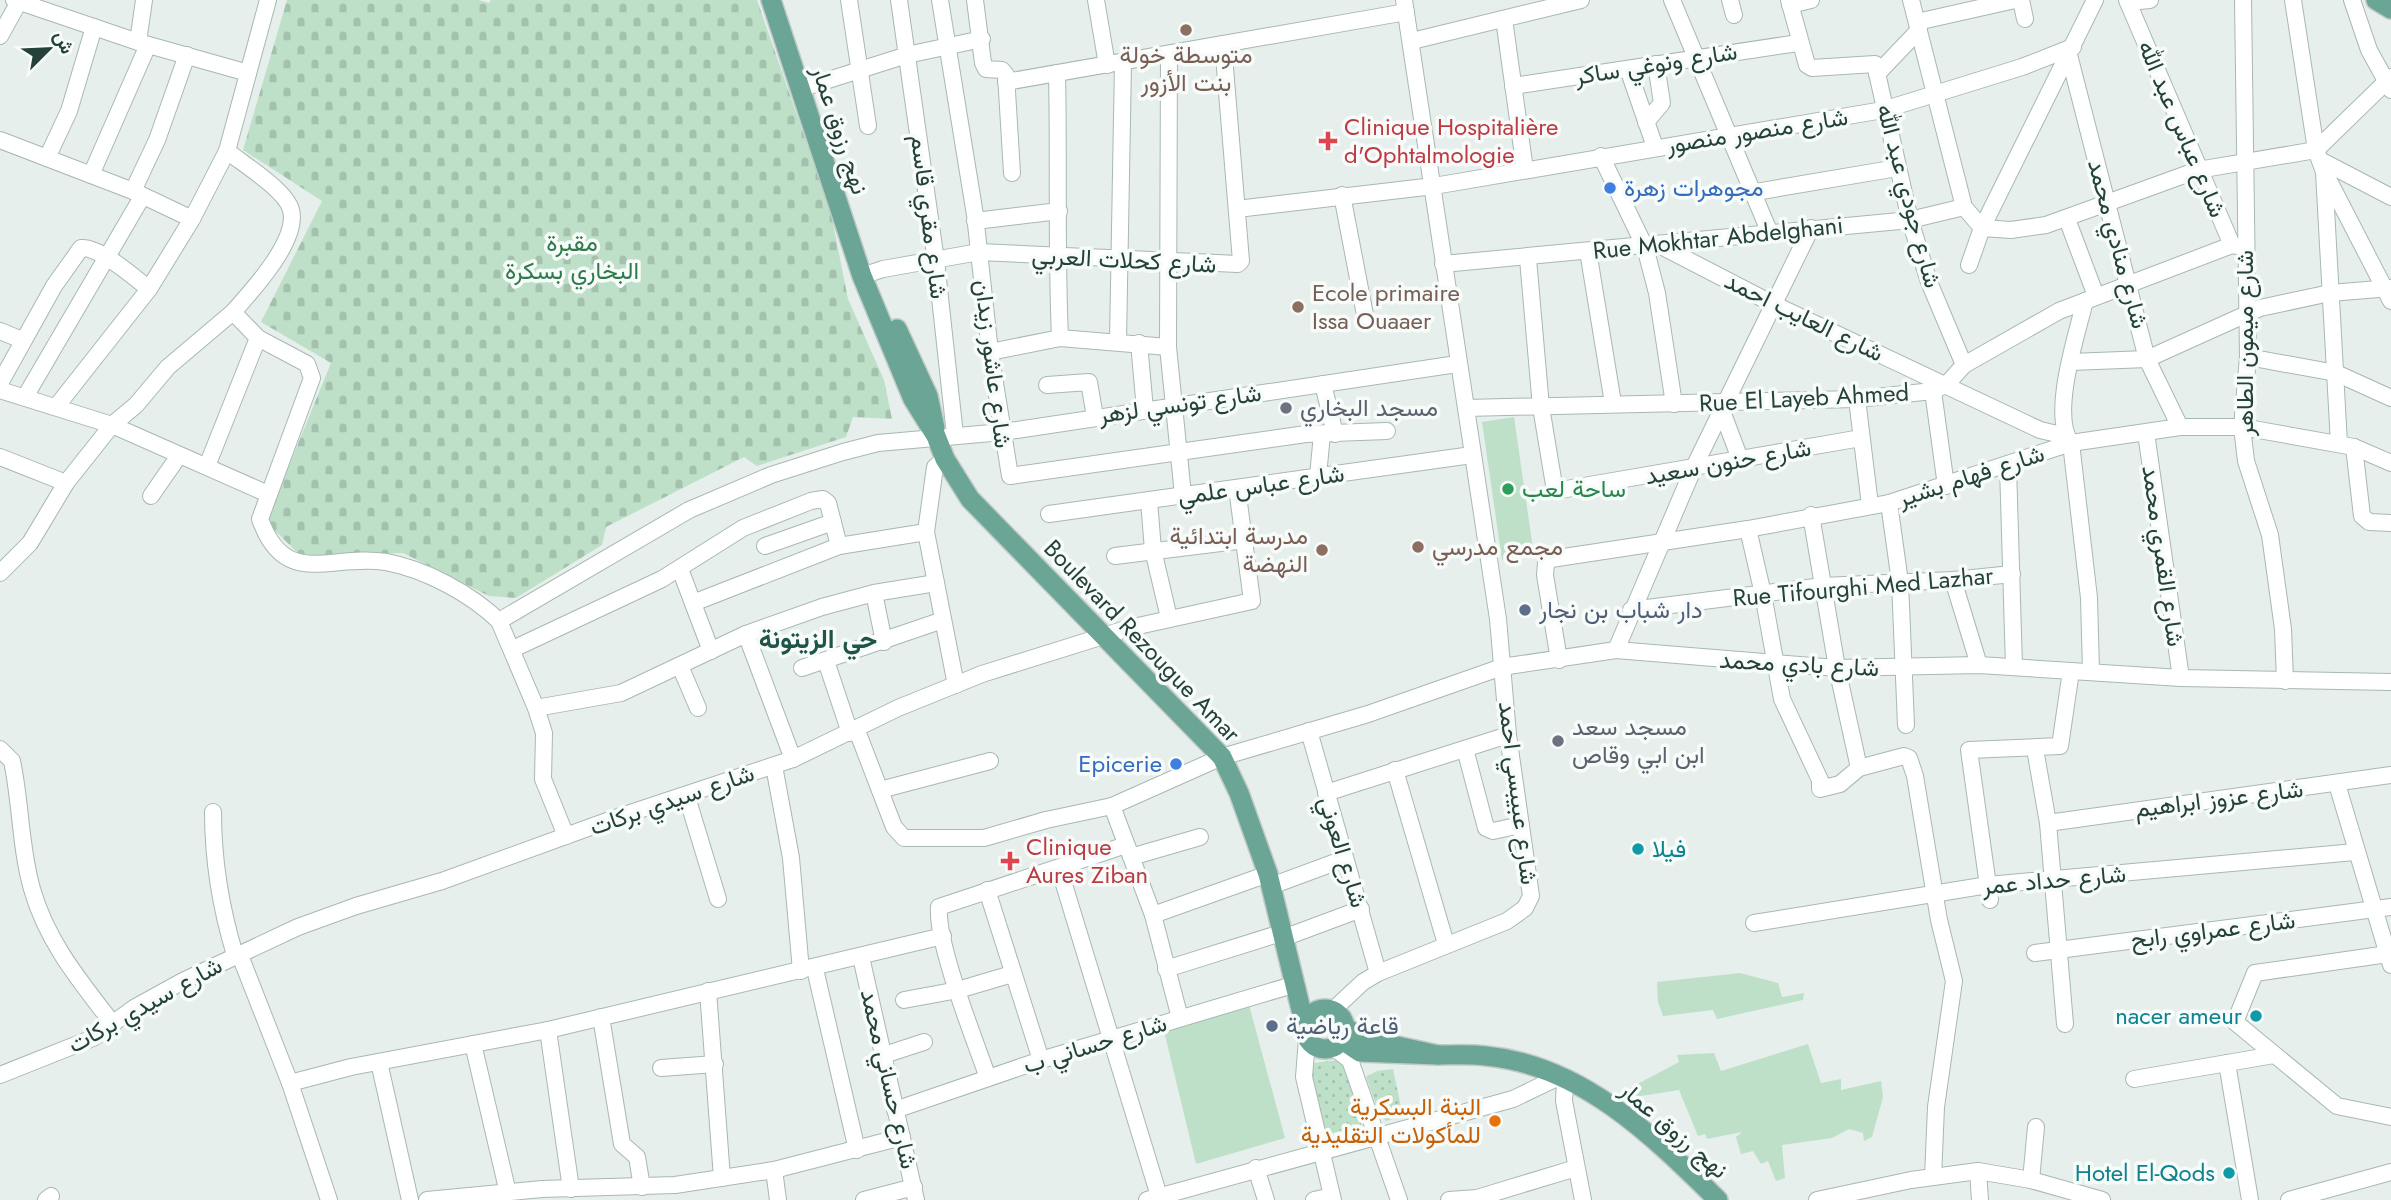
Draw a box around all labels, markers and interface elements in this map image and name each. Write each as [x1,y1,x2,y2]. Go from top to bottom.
north arrow [14,14,84,84]
marker: متوسطة خولة بنت الأزور [1178,22,1194,38]
text: ش [47,26,81,58]
street label: شارع ونوغي ساكر [1571,33,1740,96]
street label: شارع عباس عبد الله [2129,35,2236,223]
place label: متوسطة خولة بنت الأزور [1120,37,1252,100]
street label: نهج رزوق عمار [803,60,878,199]
street label: شارع منصور منصور [1663,99,1850,162]
street label: شارع جودي عبد الله [1866,100,1951,292]
place label: Clinique Hospitalière d'Ophtalmologie [1344,109,1558,172]
marker: Clinique Hospitalière d'Ophtalmologie [1318,131,1338,151]
street label: شارع مقري قاسم [900,133,957,301]
street label: شارع منادي محمد [2077,155,2158,333]
place label: مجوهرات زهرة [1624,170,1763,205]
marker: مجوهرات زهرة [1602,180,1618,196]
street label: Rue Mokhtar Abdelghani [1591,207,1845,268]
park label: مقبرة البخاري بسكرة [505,225,639,290]
street label: شارع كحلات العربي [1031,237,1217,284]
street label: شارع ميمون الطاهر [2227,250,2262,437]
street label: شارع العايب احمد [1719,263,1890,370]
place label: Ecole primaire Issa Ouaaer [1312,275,1460,338]
street label: شارع عاشور زيدان [966,278,1021,450]
marker: Ecole primaire Issa Ouaaer [1290,299,1306,315]
street label: شارع تونسي لزهر [1095,375,1264,434]
street label: Rue El Layeb Ahmed [1698,375,1910,420]
place label: مسجد البخاري [1300,390,1438,427]
marker: مسجد البخاري [1278,400,1294,416]
street label: شارع حنون سعيد [1642,430,1814,493]
street label: شارع فهام بشير [1892,435,2049,516]
street label: شارع عباس علمي [1175,455,1347,516]
street label: شارع القمري محمد [2131,463,2194,649]
place label: ساحة لعب [1522,471,1626,506]
marker: ساحة لعب [1500,481,1516,497]
place label: مدرسة ابتدائية النهضة [1169,518,1308,581]
place label: مجمع مدرسي [1432,529,1563,566]
street label: Boulevard Rezougue Amar [1036,531,1249,750]
marker: مجمع مدرسي [1410,539,1426,555]
marker: مدرسة ابتدائية النهضة [1314,542,1330,558]
street label: Rue Tifourghi Med Lazhar [1731,558,1996,615]
place label: دار شباب بن نجار [1538,592,1702,627]
marker: دار شباب بن نجار [1517,602,1533,618]
district label: حي الزيتونة [759,620,877,661]
street label: شارع بادي محمد [1718,642,1880,687]
street label: شارع عبيبسي احمد [1488,699,1547,887]
place label: مسجد سعد ابن ابي وقاص [1572,709,1705,774]
marker: مسجد سعد ابن ابي وقاص [1550,733,1566,749]
place label: Epicerie [1078,746,1162,781]
street label: شارع سيدي بركات [585,755,760,846]
marker: Epicerie [1168,756,1184,772]
street label: شارع عزوز ابراهيم [2133,771,2305,826]
street label: شارع العوني [1308,792,1377,912]
place label: Clinique Aures Ziban [1026,829,1148,892]
place label: فيلا [1652,831,1686,866]
marker: فيلا [1630,841,1646,857]
marker: Clinique Aures Ziban [1000,851,1020,871]
street label: شارع حداد عمر [1980,856,2127,903]
street label: شارع عمراوي رابح [2129,902,2297,959]
street label: شارع سيدي بركات [61,948,229,1063]
street label: شارع حساني محمد [850,986,927,1173]
place label: nacer ameur [2115,998,2243,1033]
street label: شارع حساني ب [1019,1005,1172,1084]
place label: قاعة رياضية [1286,1008,1399,1043]
marker: nacer ameur [2248,1008,2264,1024]
marker: قاعة رياضية [1264,1018,1280,1034]
street label: نهج رزوق عمار [1612,1072,1736,1187]
place label: البنة البسكرية للمأكولات التقليدية [1301,1089,1481,1152]
marker: البنة البسكرية للمأكولات التقليدية [1487,1113,1503,1129]
place label: Hotel El-Qods [2075,1155,2215,1190]
marker: Hotel El-Qods [2221,1165,2237,1181]

